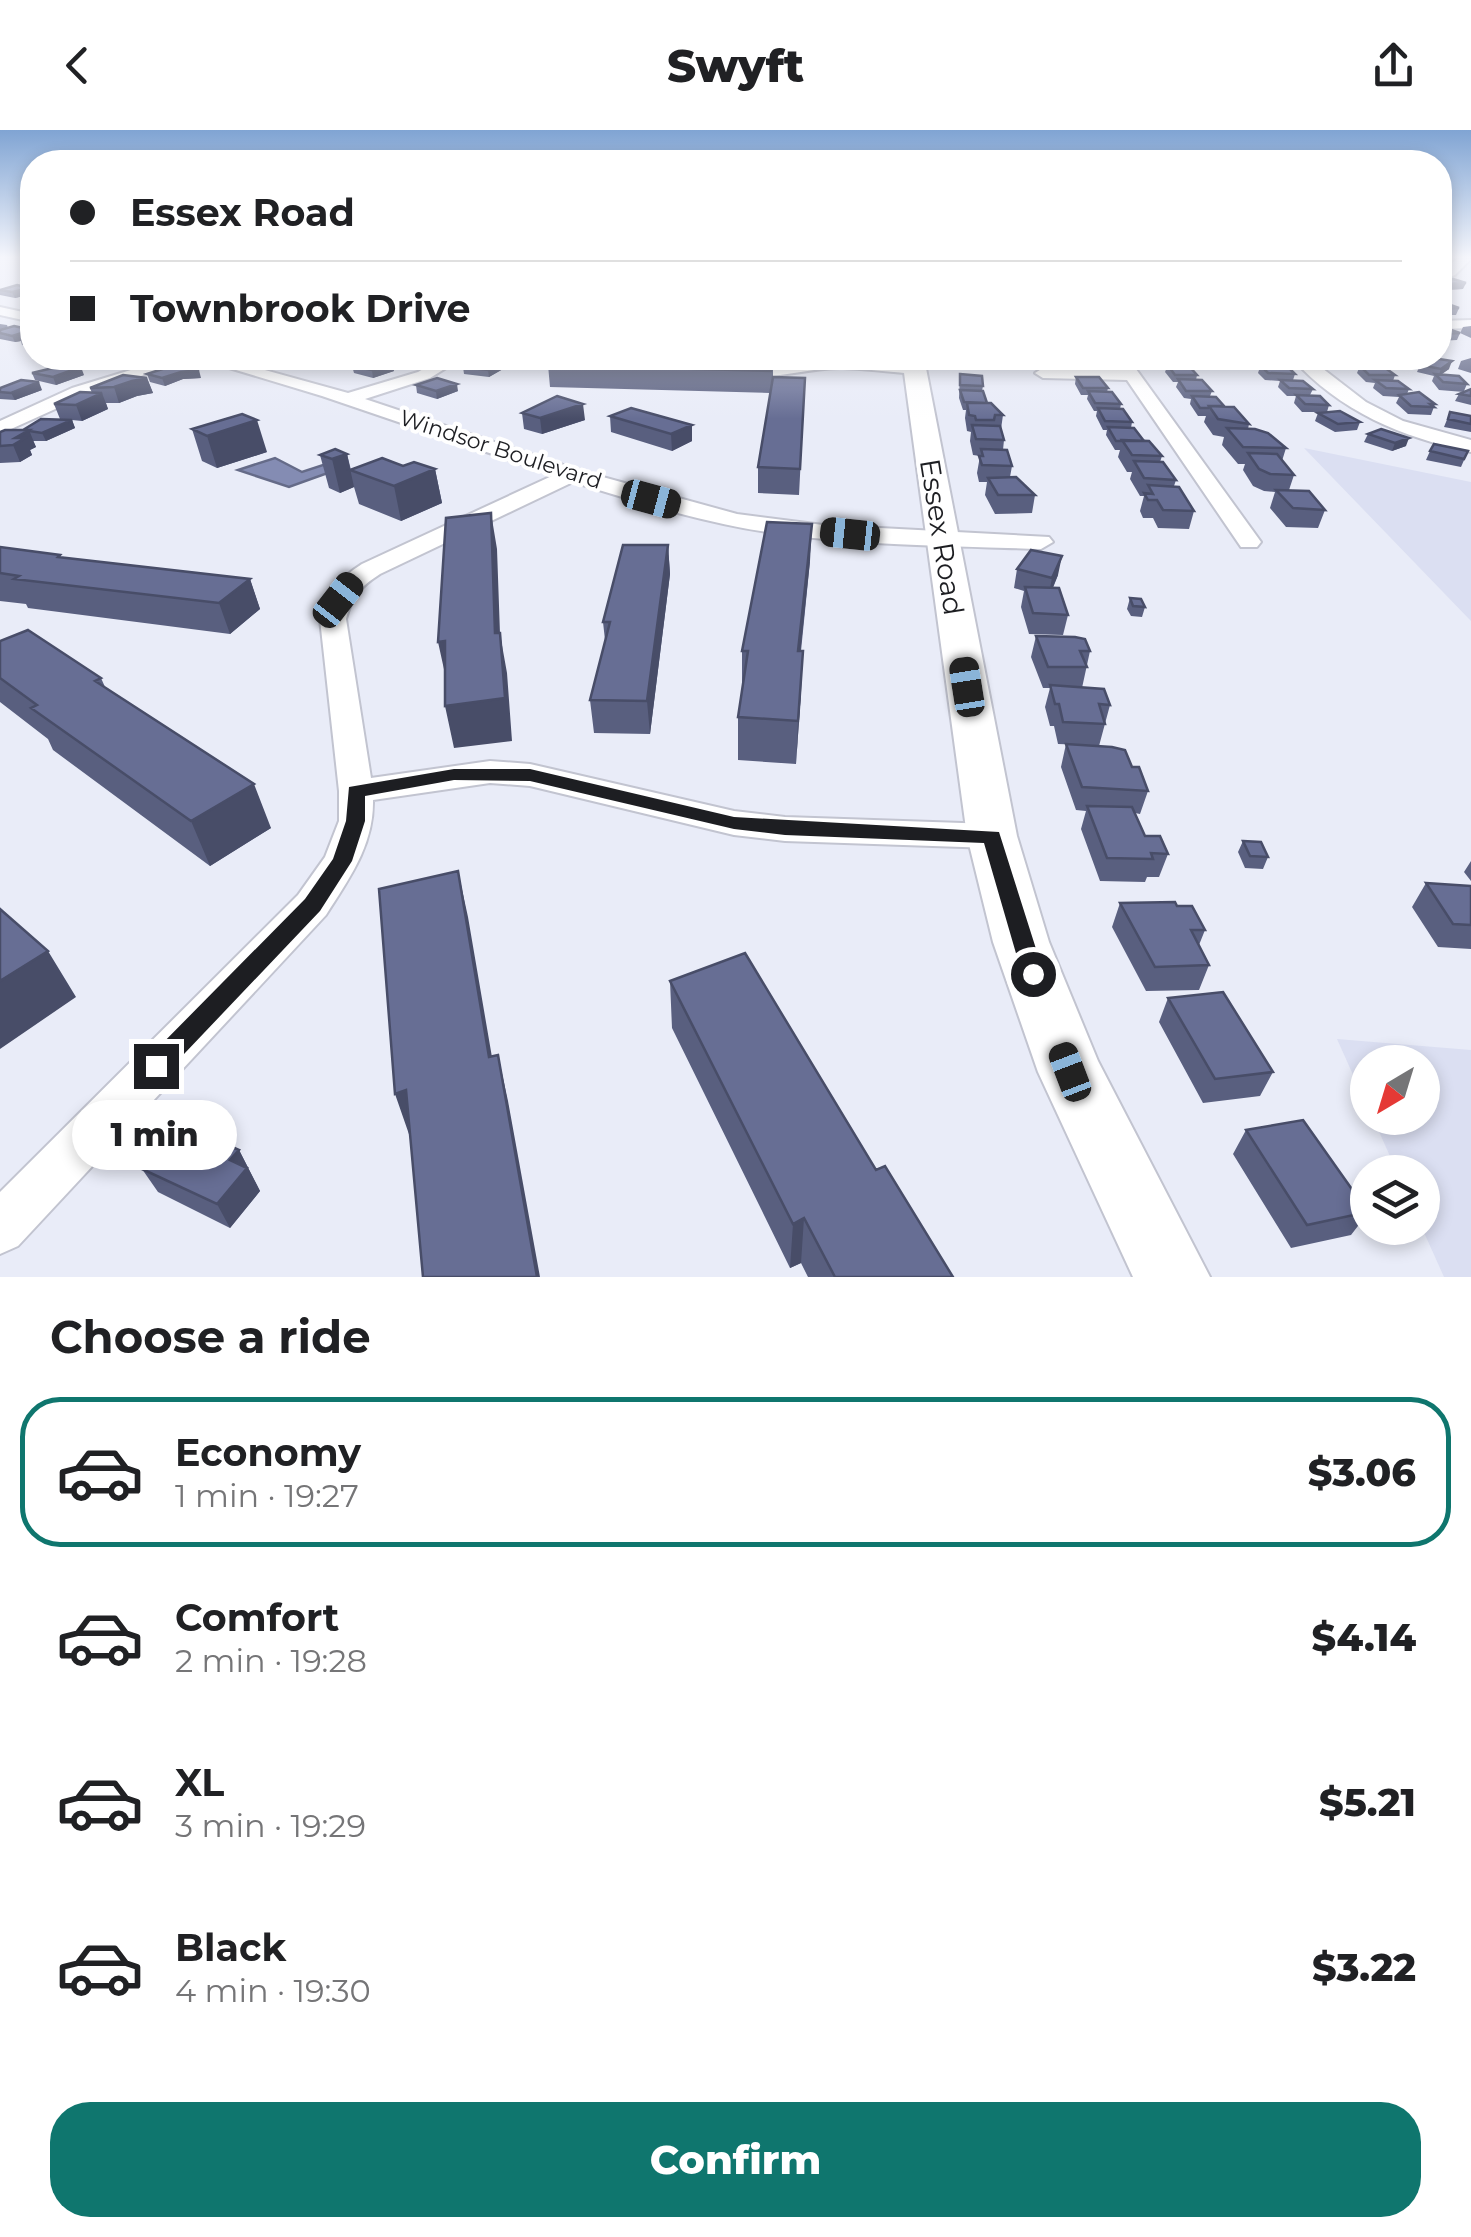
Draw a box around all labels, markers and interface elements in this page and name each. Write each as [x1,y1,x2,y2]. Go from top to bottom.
icon: back [50,38,105,93]
text: Swyft [667,38,804,93]
icon: share [1366,38,1421,93]
text: Essex Road [130,189,355,236]
text: Townbrook Drive [130,285,470,332]
street label: Windsor Boulevard [396,404,605,495]
street label: Essex Road [913,456,971,618]
car [618,477,684,521]
car [819,516,881,552]
car [308,567,368,633]
car [947,655,987,719]
route start [1011,952,1056,997]
car [1045,1039,1095,1105]
route end [134,1044,179,1089]
north arrow [1350,1045,1440,1135]
map controls [1350,1045,1440,1245]
callout: 1 min [74,1101,238,1171]
text: 1 min [110,1115,199,1154]
button: layers [1350,1155,1440,1245]
text: Choose a ride [50,1309,371,1364]
icon: car [55,1427,145,1517]
text: Economy [175,1429,361,1476]
text: $3.06 [1308,1449,1416,1496]
text: 1 min · 19:27 [175,1476,359,1515]
icon: car [55,1592,145,1682]
text: Comfort [175,1594,339,1641]
text: $4.14 [1312,1614,1416,1661]
text: 2 min · 19:28 [175,1641,367,1680]
icon: car [55,1757,145,1847]
text: XL [175,1759,224,1806]
text: $5.21 [1319,1779,1416,1826]
text: 3 min · 19:29 [175,1806,366,1845]
icon: car [55,1922,145,2012]
text: Black [175,1924,286,1971]
text: $3.22 [1312,1944,1416,1991]
text: 4 min · 19:30 [175,1971,371,2010]
button: Confirm [50,2102,1421,2217]

